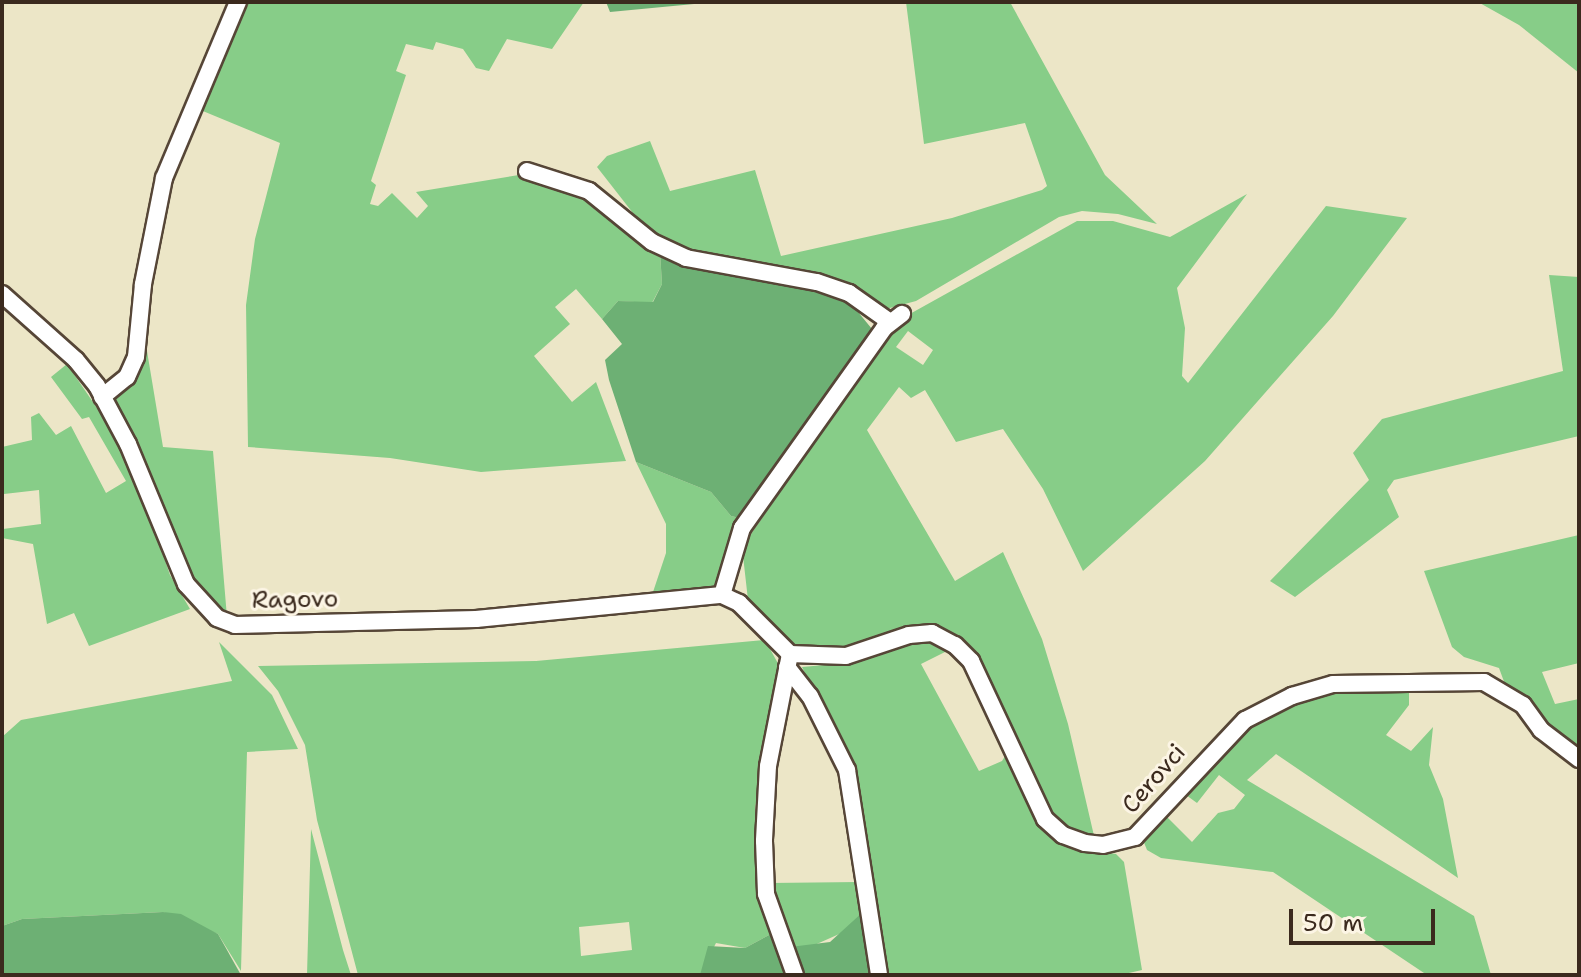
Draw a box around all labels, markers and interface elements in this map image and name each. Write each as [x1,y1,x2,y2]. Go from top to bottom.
street label: Ragovo [251,585,339,615]
street label: Cerovci [1116,738,1192,820]
scale bar [1293,893,1439,943]
text: 50 m [1303,907,1363,939]

